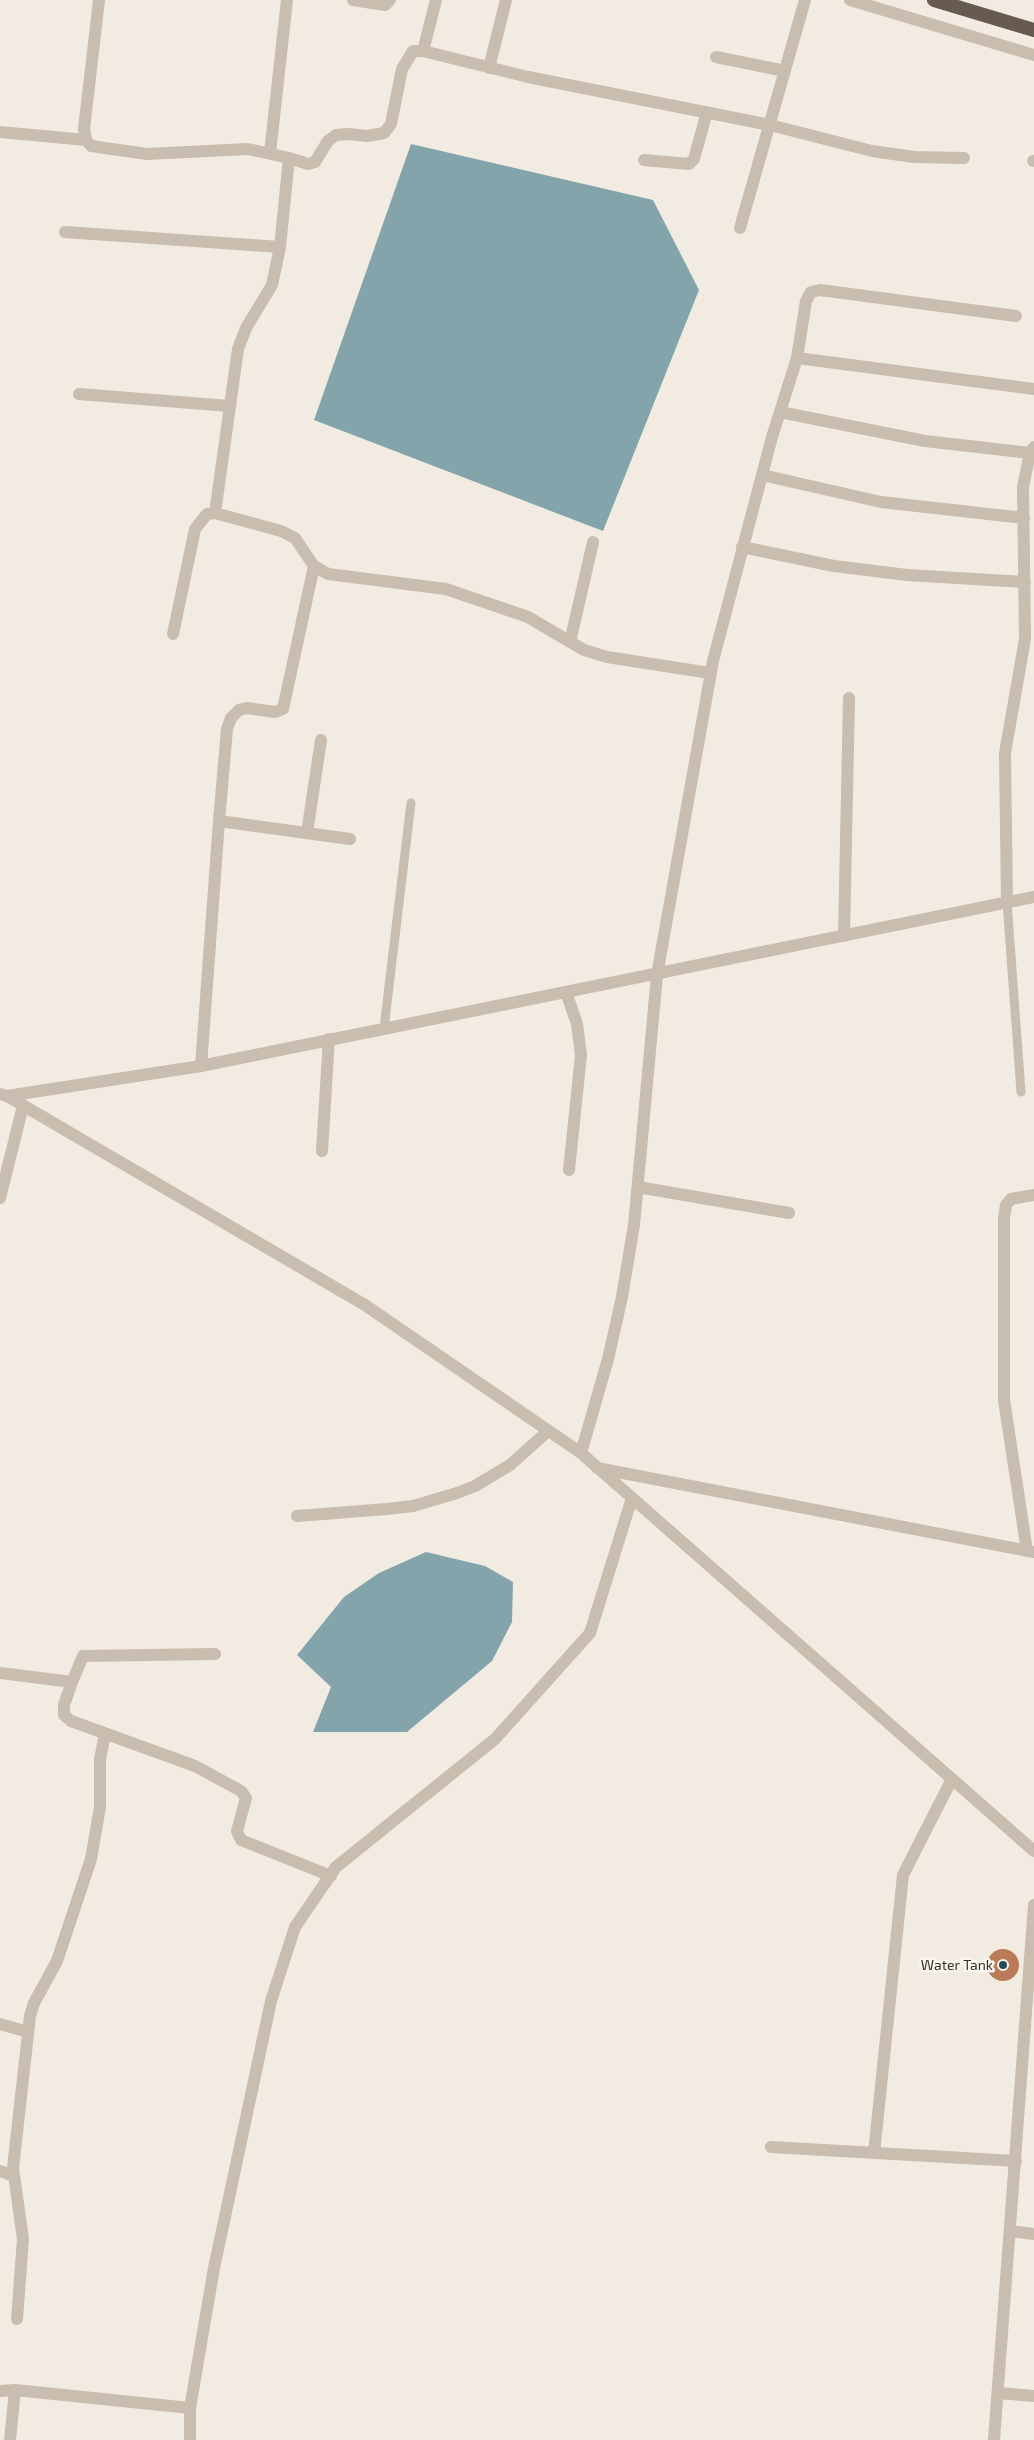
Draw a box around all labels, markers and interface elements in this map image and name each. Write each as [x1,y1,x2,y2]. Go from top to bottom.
place label: Water Tank [921,1957,993,1973]
marker: Water Tank [997,1959,1009,1971]

